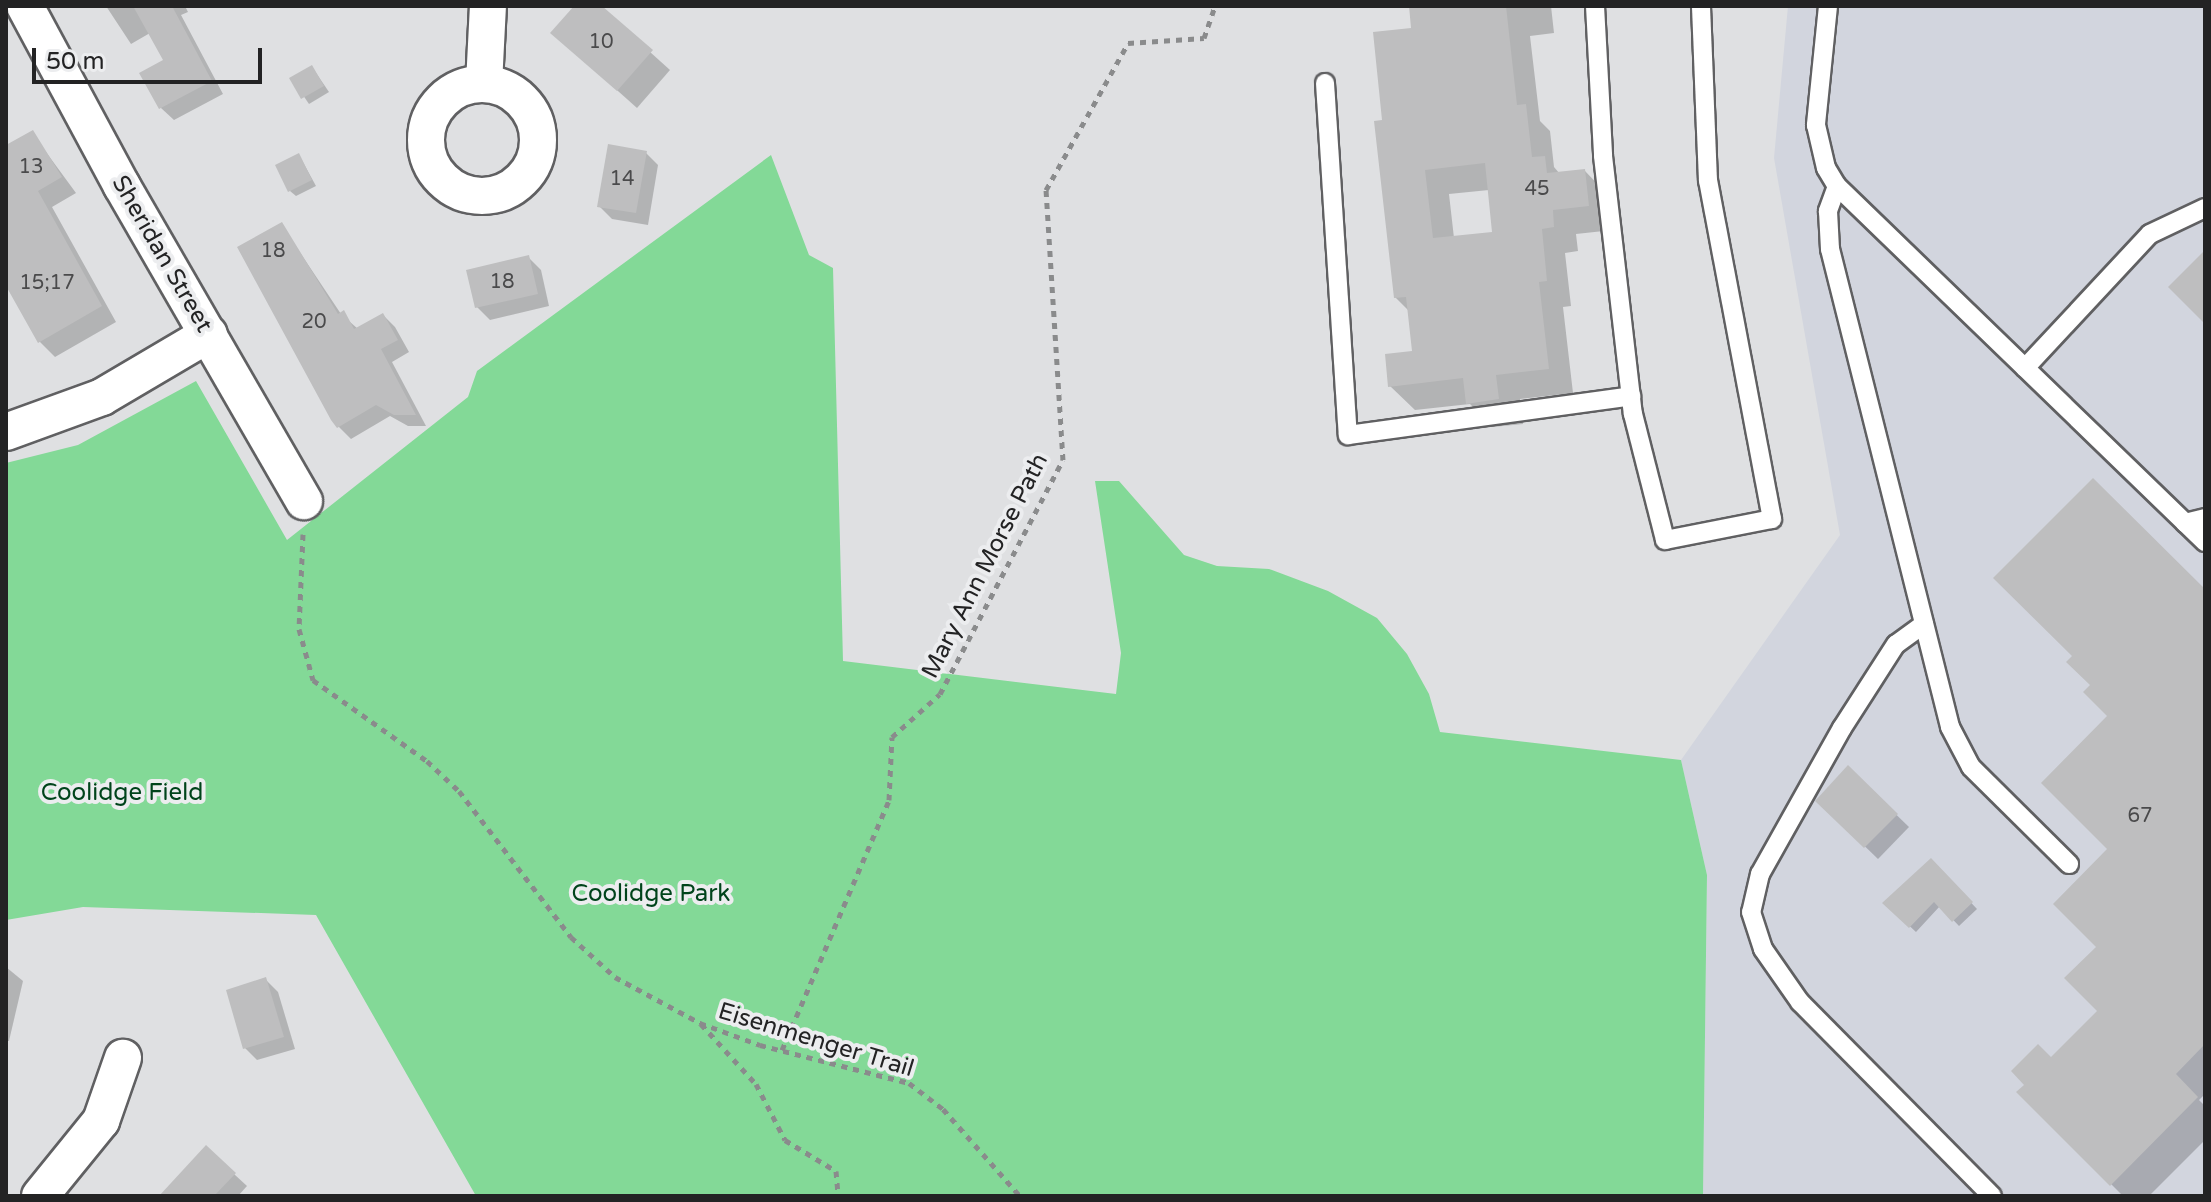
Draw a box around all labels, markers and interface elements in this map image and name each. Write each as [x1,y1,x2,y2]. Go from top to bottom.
house number: 10 [588,30,614,54]
scale bar [36,32,266,82]
text: 50 m [46,47,104,76]
house number: 13 [18,155,44,179]
house number: 14 [609,167,635,191]
street label: Sheridan Street [106,171,218,337]
house number: 45 [1524,177,1550,201]
house number: 18 [260,239,286,263]
house number: 18 [489,270,515,294]
house number: 15;17 [19,271,75,295]
house number: 20 [301,310,327,334]
street label: Mary Ann Morse Path [916,449,1054,683]
park label: Coolidge Field [41,779,203,807]
house number: 67 [2127,804,2153,828]
park label: Coolidge Park [572,880,730,908]
street label: Eisenmenger Trail [715,997,917,1083]

